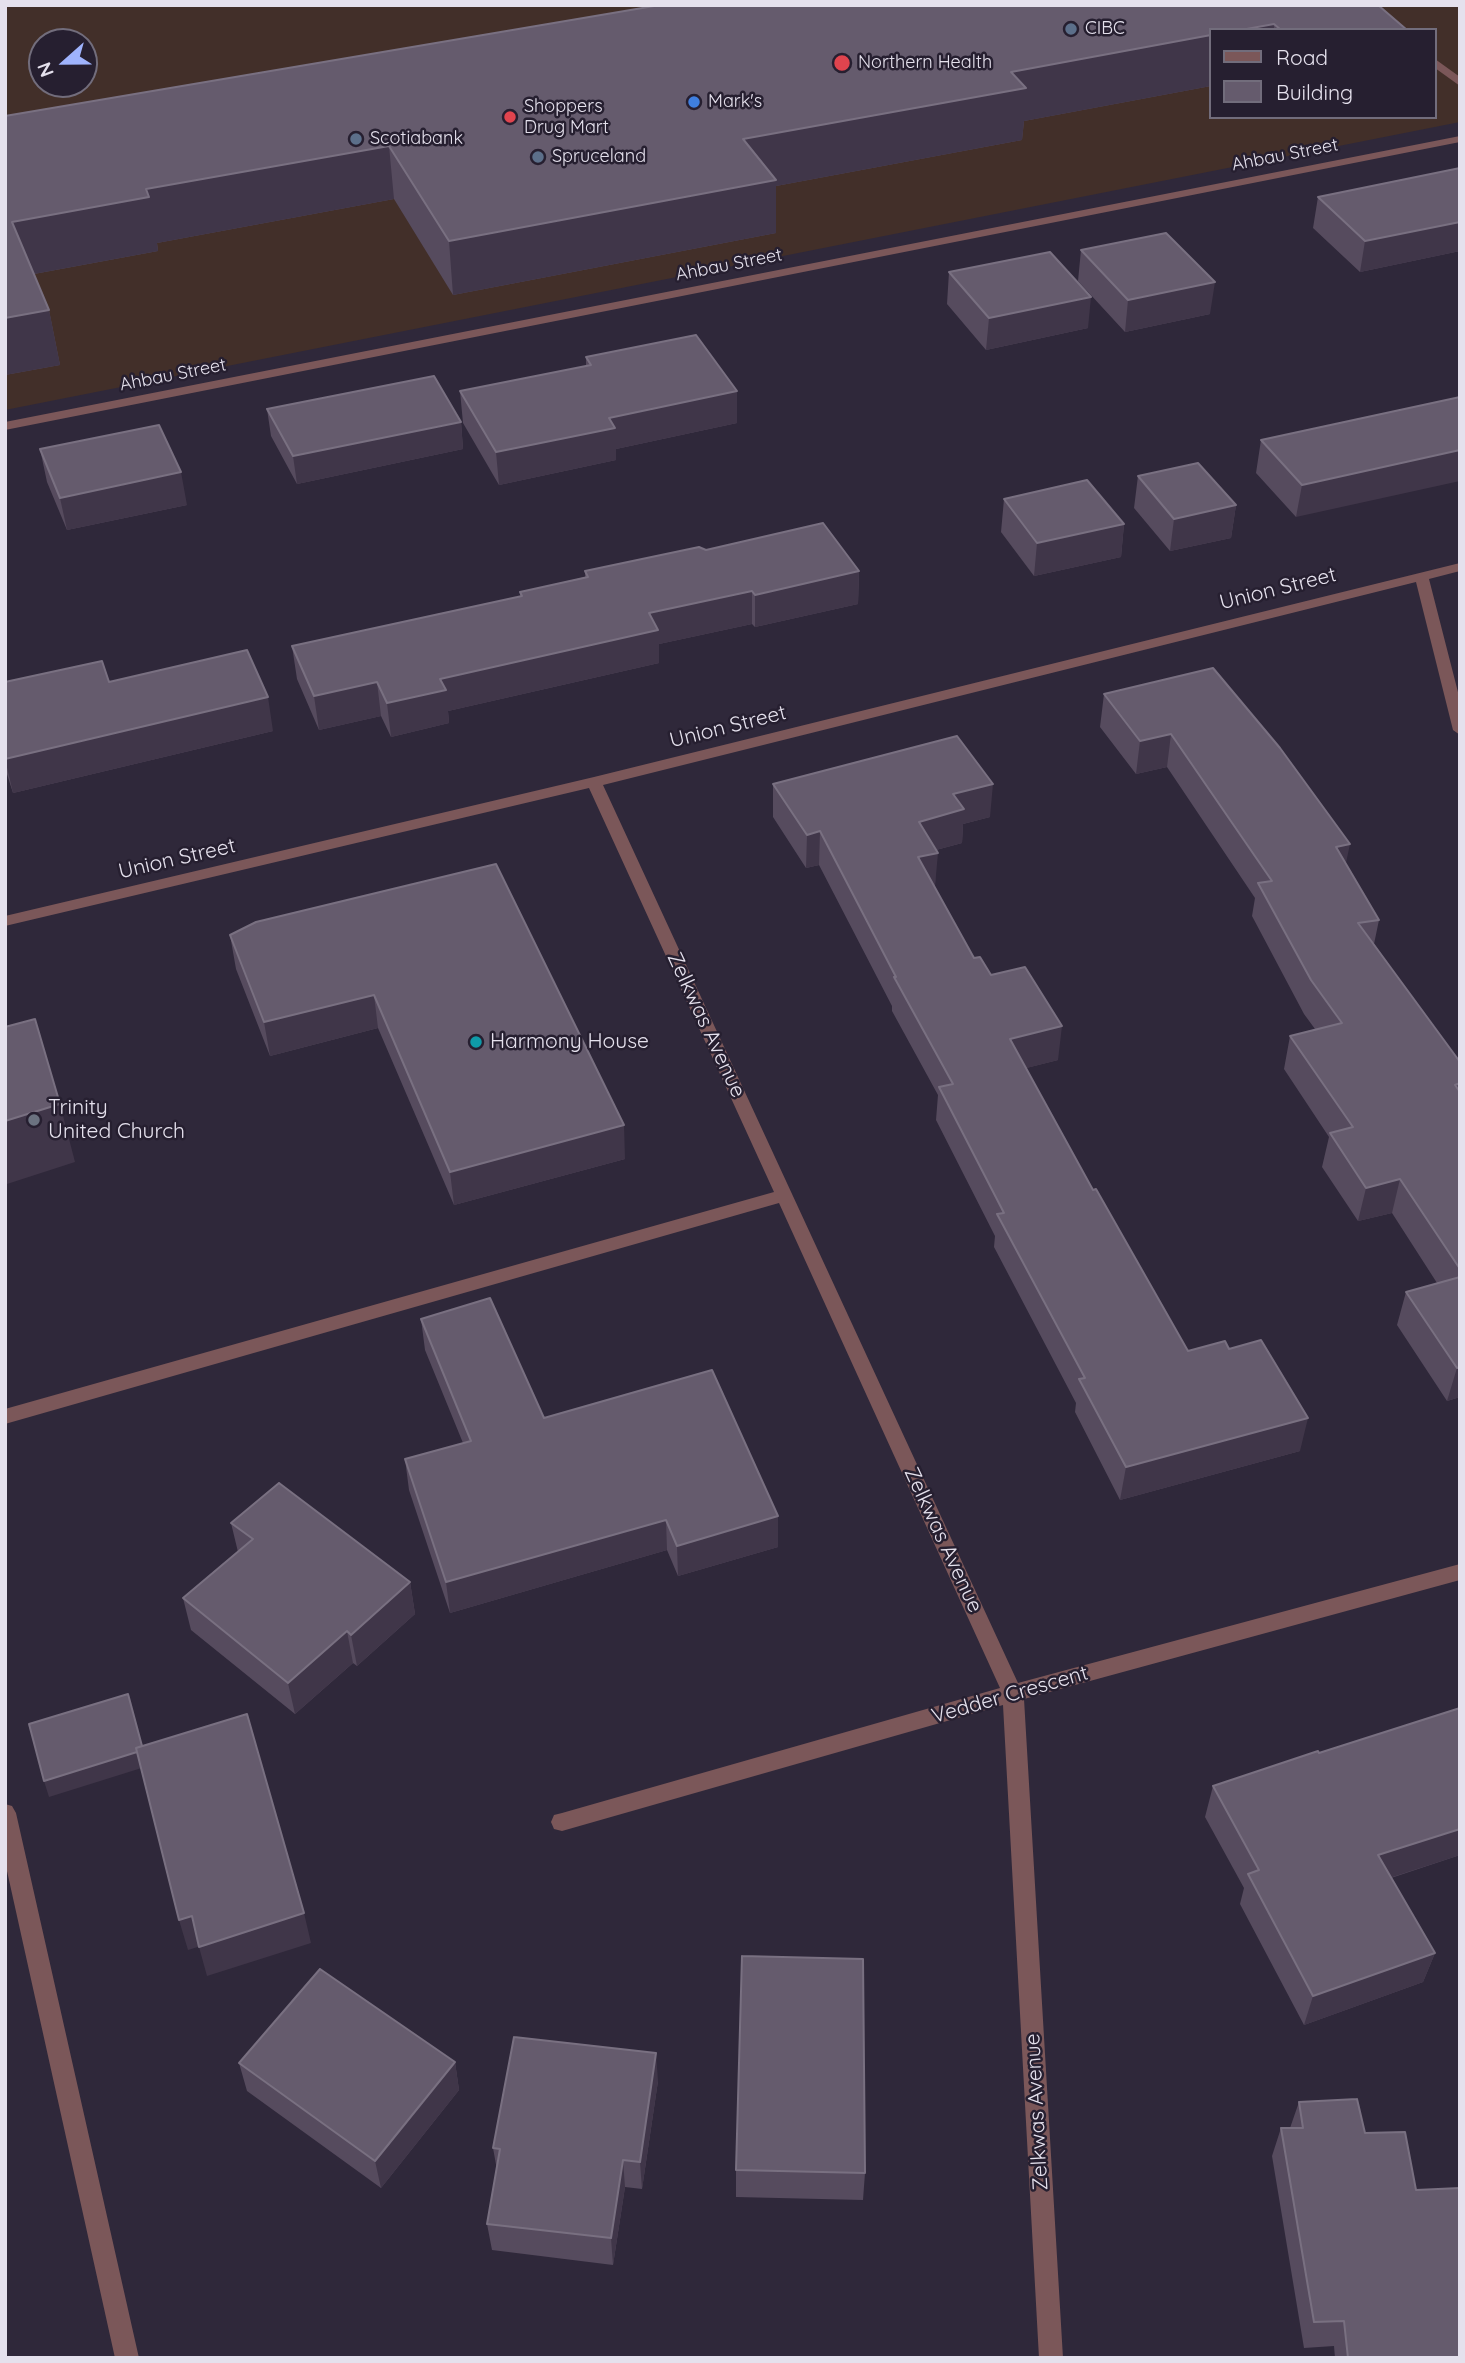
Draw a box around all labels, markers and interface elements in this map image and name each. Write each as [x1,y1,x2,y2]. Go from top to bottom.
place label: CIBC [1085,18,1125,40]
marker: CIBC [1063,21,1079,37]
north arrow [28,28,98,98]
legend [1210,28,1437,119]
text: Road [1276,44,1328,70]
place label: Northern Health [858,52,992,74]
marker: Northern Health [832,53,852,73]
text: N [32,59,59,81]
text: Building [1276,79,1353,105]
place label: Mark's [708,91,762,113]
marker: Mark's [686,94,702,110]
place label: Shoppers Drug Mart [524,96,609,138]
marker: Shoppers Drug Mart [502,109,518,125]
place label: Scotiabank [370,128,463,150]
marker: Scotiabank [348,131,364,147]
street label: Ahbau Street [1230,134,1340,176]
place label: Spruceland [552,146,646,168]
marker: Spruceland [530,149,546,165]
street label: Ahbau Street [674,244,784,286]
street label: Ahbau Street [118,354,228,396]
street label: Union Street [1217,562,1339,616]
street label: Union Street [667,700,789,754]
street label: Union Street [116,833,238,885]
street label: Zelkwas Avenue [661,948,751,1102]
place label: Harmony House [490,1029,649,1055]
marker: Harmony House [468,1034,484,1050]
place label: Trinity United Church [48,1095,185,1145]
marker: Trinity United Church [26,1112,42,1128]
street label: Zelkwas Avenue [898,1463,988,1617]
street label: Vedder Crescent [929,1661,1091,1729]
street label: Zelkwas Avenue [1020,2033,1054,2191]

